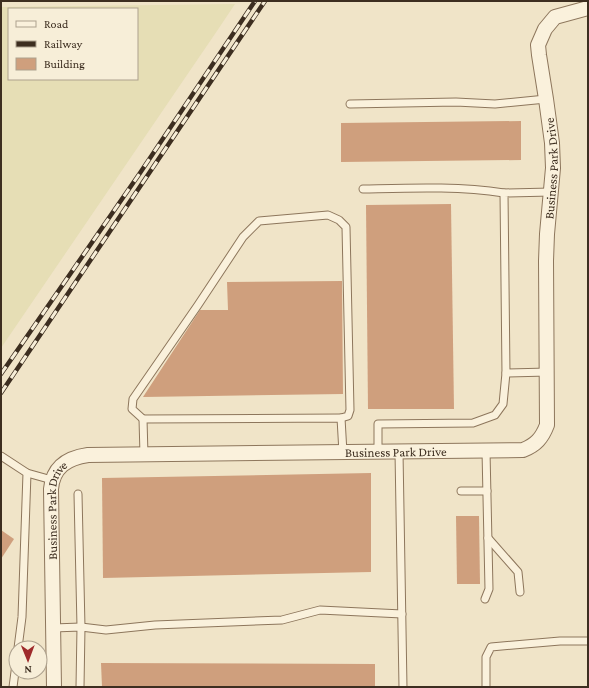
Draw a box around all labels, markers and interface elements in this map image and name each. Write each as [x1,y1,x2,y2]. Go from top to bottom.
legend [8,8,138,80]
text: Road [44,17,69,31]
text: Railway [44,37,83,51]
text: Building [44,57,85,71]
street label: Business Park Drive [541,116,561,220]
street label: Business Park Drive [345,443,447,460]
street label: Business Park Drive [43,457,70,560]
north arrow [8,640,48,680]
text: N [24,664,32,676]

